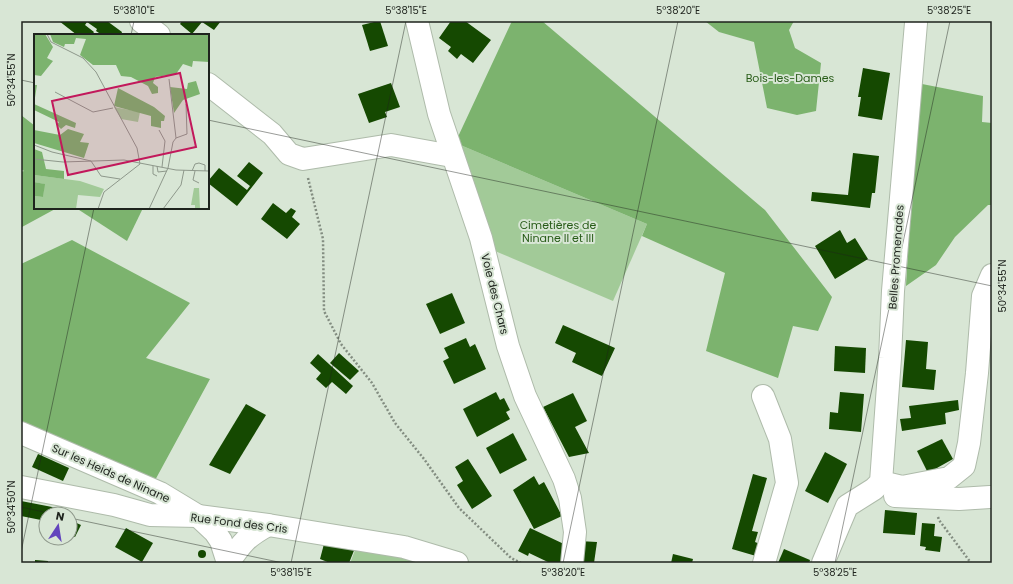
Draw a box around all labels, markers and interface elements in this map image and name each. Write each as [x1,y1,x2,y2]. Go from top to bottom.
text: 5°38'10"E [113,3,155,18]
text: 5°38'15"E [385,3,427,18]
text: 5°38'20"E [656,3,700,18]
text: 5°38'25"E [927,3,971,18]
inset map [34,34,209,209]
text: 50°34'55"N [4,54,19,106]
park label: Bois-les-Dames [746,70,835,86]
street label: Belles Promenades [884,204,908,310]
park label: Cimetières de Ninane II et III [520,217,597,246]
street label: Voie des Chars [477,252,513,336]
text: 50°34'55"N [995,260,1010,312]
street label: Sur les Heids de Ninane [49,440,173,506]
text: 50°34'50"N [4,481,19,533]
north arrow [38,506,78,546]
text: N [54,508,66,525]
street label: Rue Fond des Cris [190,509,289,537]
text: 5°38'15"E [270,565,312,580]
text: 5°38'20"E [541,565,585,580]
text: 5°38'25"E [813,565,857,580]

